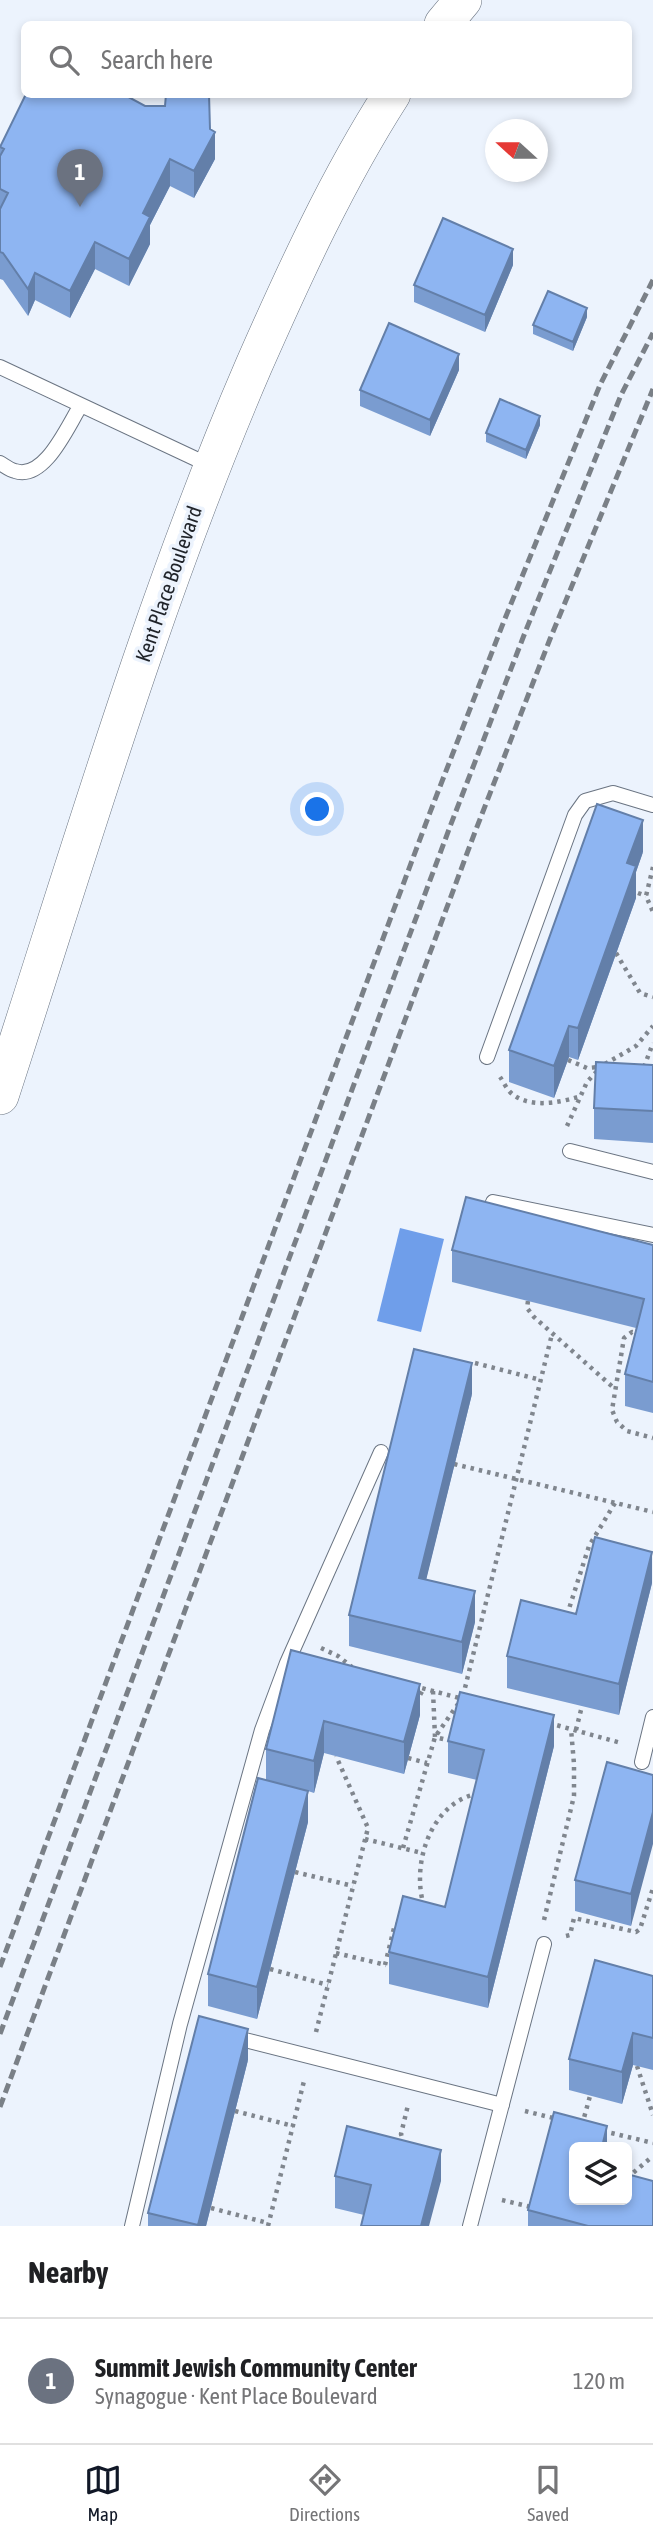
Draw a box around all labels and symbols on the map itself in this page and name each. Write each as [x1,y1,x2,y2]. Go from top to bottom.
north arrow [485,119,548,182]
pin: 1 [57,149,103,207]
street label: Kent Place Boulevard [130,503,206,665]
your location [300,792,334,826]

